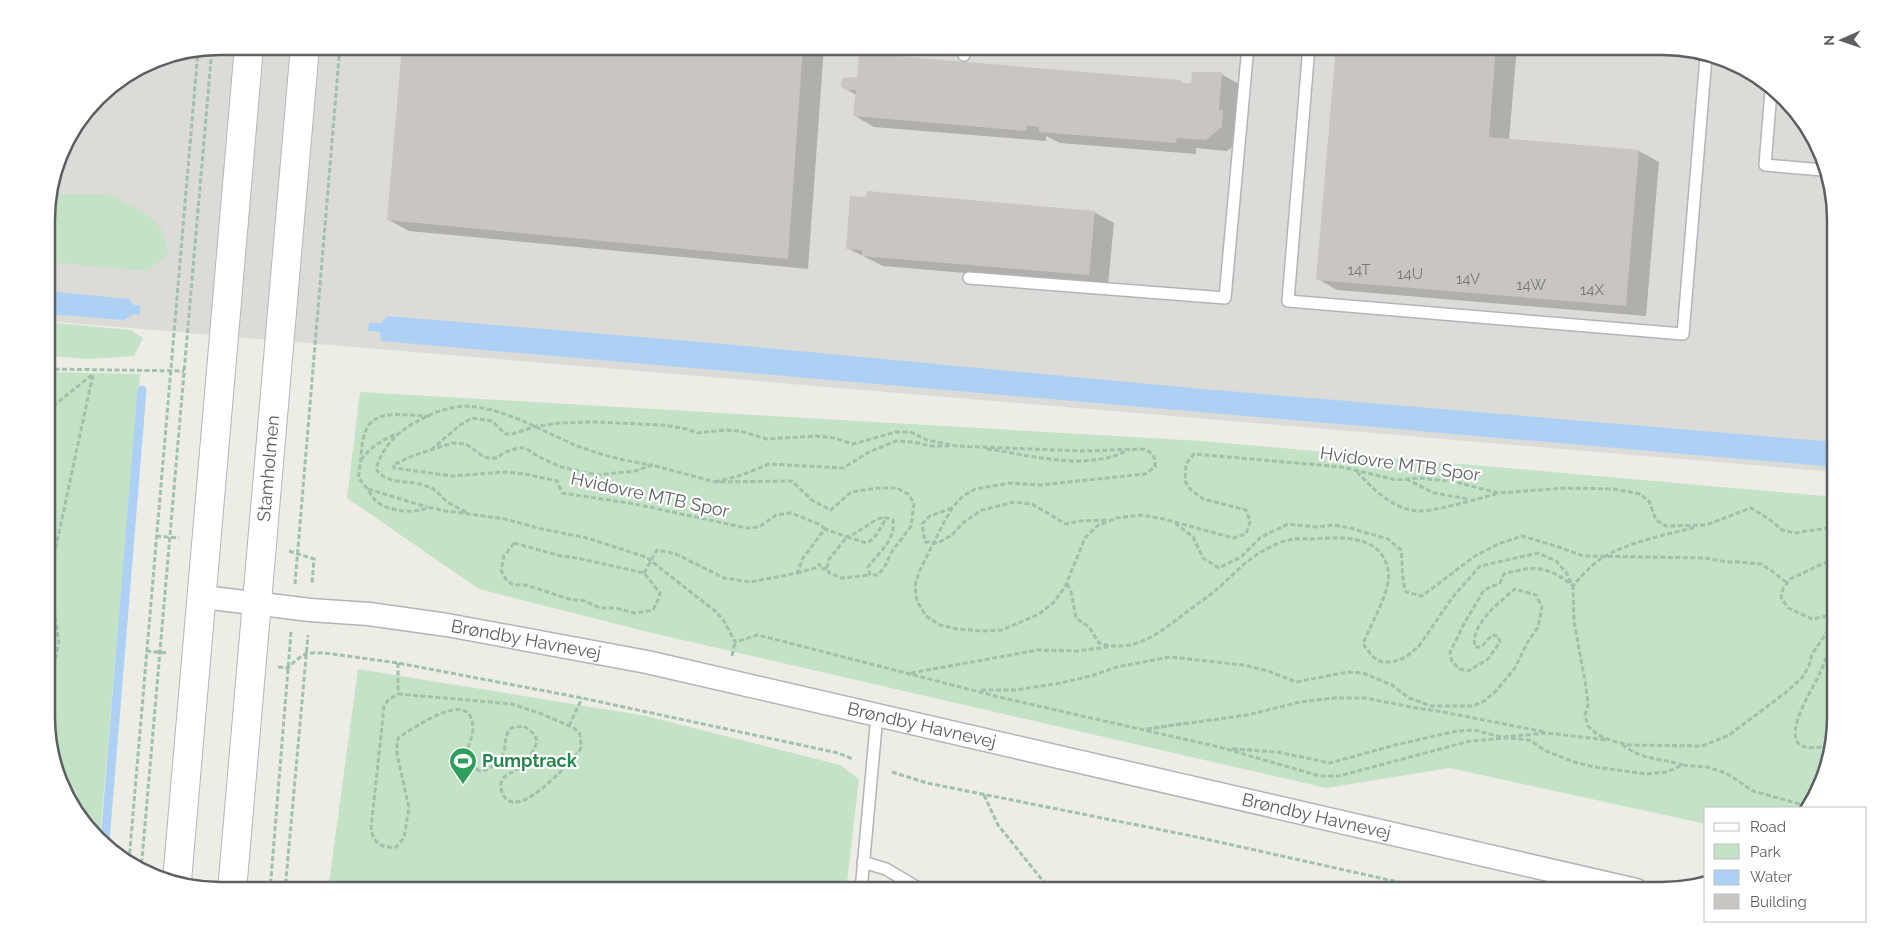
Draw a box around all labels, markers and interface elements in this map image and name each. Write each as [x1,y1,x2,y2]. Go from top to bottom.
north arrow [1817,15,1867,65]
text: N [1821,35,1837,46]
house number: 14T [1347,261,1371,279]
house number: 14U [1397,265,1423,283]
house number: 14V [1456,270,1480,288]
house number: 14W [1516,276,1546,294]
house number: 14X [1580,281,1605,299]
street label: Stamholmen [253,414,283,523]
street label: Hvidovre MTB Spor [1319,442,1482,485]
street label: Hvidovre MTB Spor [569,467,732,522]
street label: Brøndby Havnevej [449,615,603,663]
street label: Brøndby Havnevej [845,698,998,752]
sports icon: Pumptrack [448,746,478,785]
place label: Pumptrack [482,750,578,771]
street label: Brøndby Havnevej [1240,788,1393,843]
legend [1704,807,1867,922]
text: Road [1750,818,1786,836]
text: Park [1750,843,1781,861]
text: Water [1750,868,1793,886]
text: Building [1750,893,1807,911]

